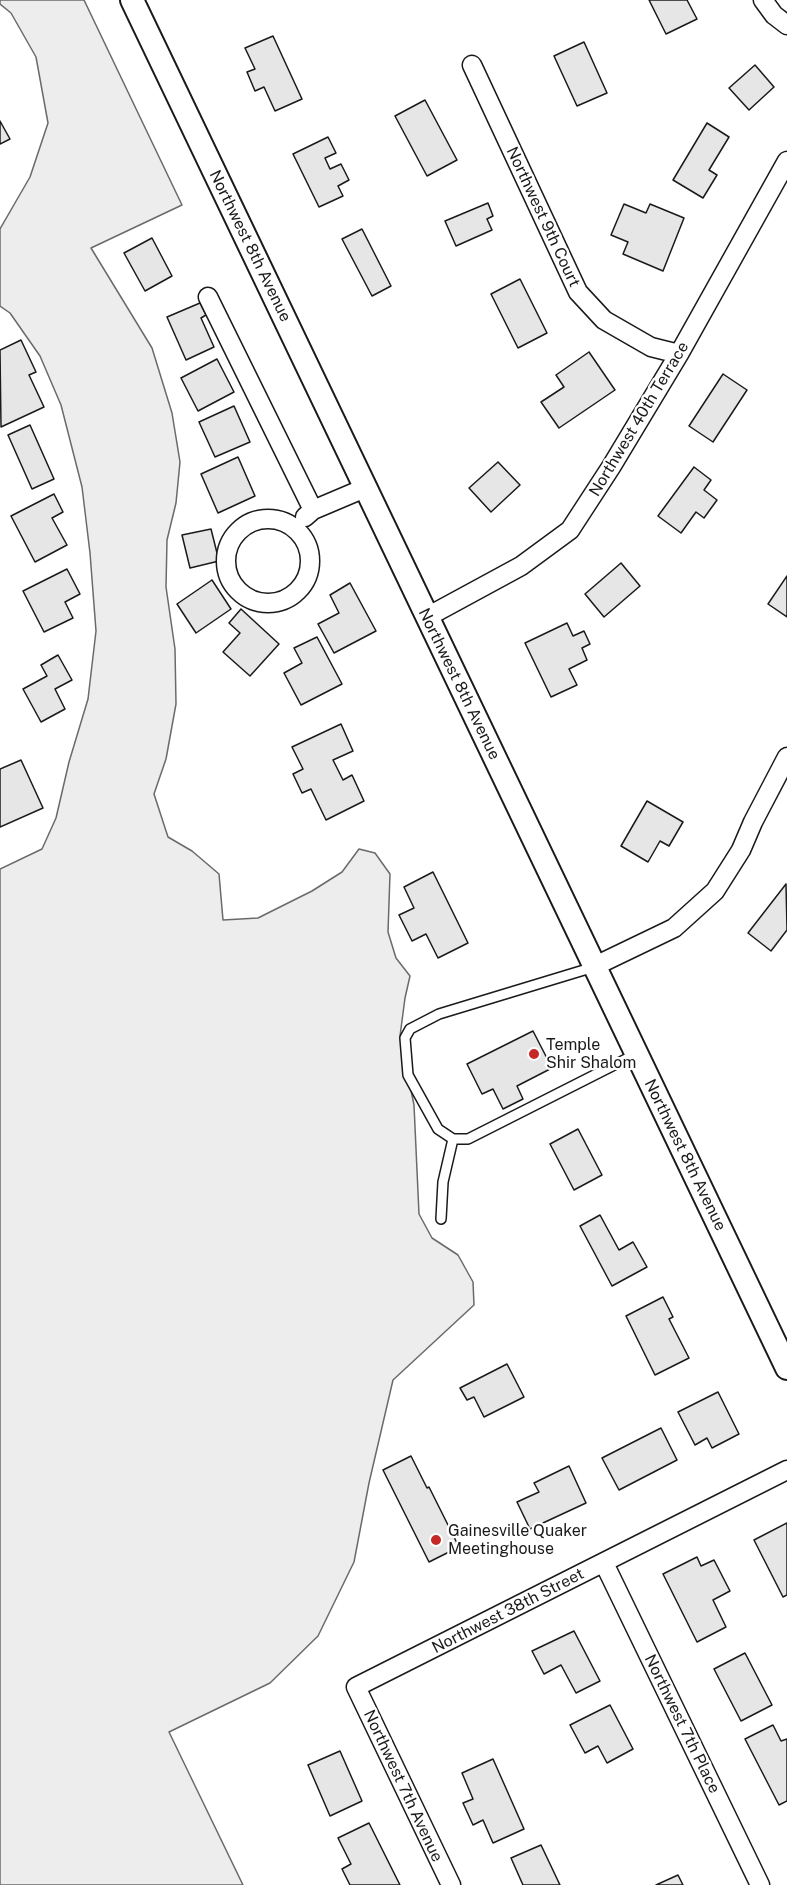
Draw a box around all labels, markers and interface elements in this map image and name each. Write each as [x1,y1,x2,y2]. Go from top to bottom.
street label: Northwest 9th Court [502,144,584,290]
street label: Northwest 8th Avenue [205,167,295,325]
street label: Northwest 40th Terrace [585,338,693,500]
street label: Northwest 8th Avenue [414,605,504,763]
place label: Temple Shir Shalom [546,1035,636,1073]
marker: Temple Shir Shalom [527,1047,541,1061]
street label: Northwest 8th Avenue [640,1076,730,1234]
place label: Gainesville Quaker Meetinghouse [448,1521,587,1559]
marker: Gainesville Quaker Meetinghouse [429,1533,443,1547]
street label: Northwest 38th Street [429,1564,587,1658]
street label: Northwest 7th Place [640,1651,724,1797]
street label: Northwest 7th Avenue [359,1707,447,1865]

